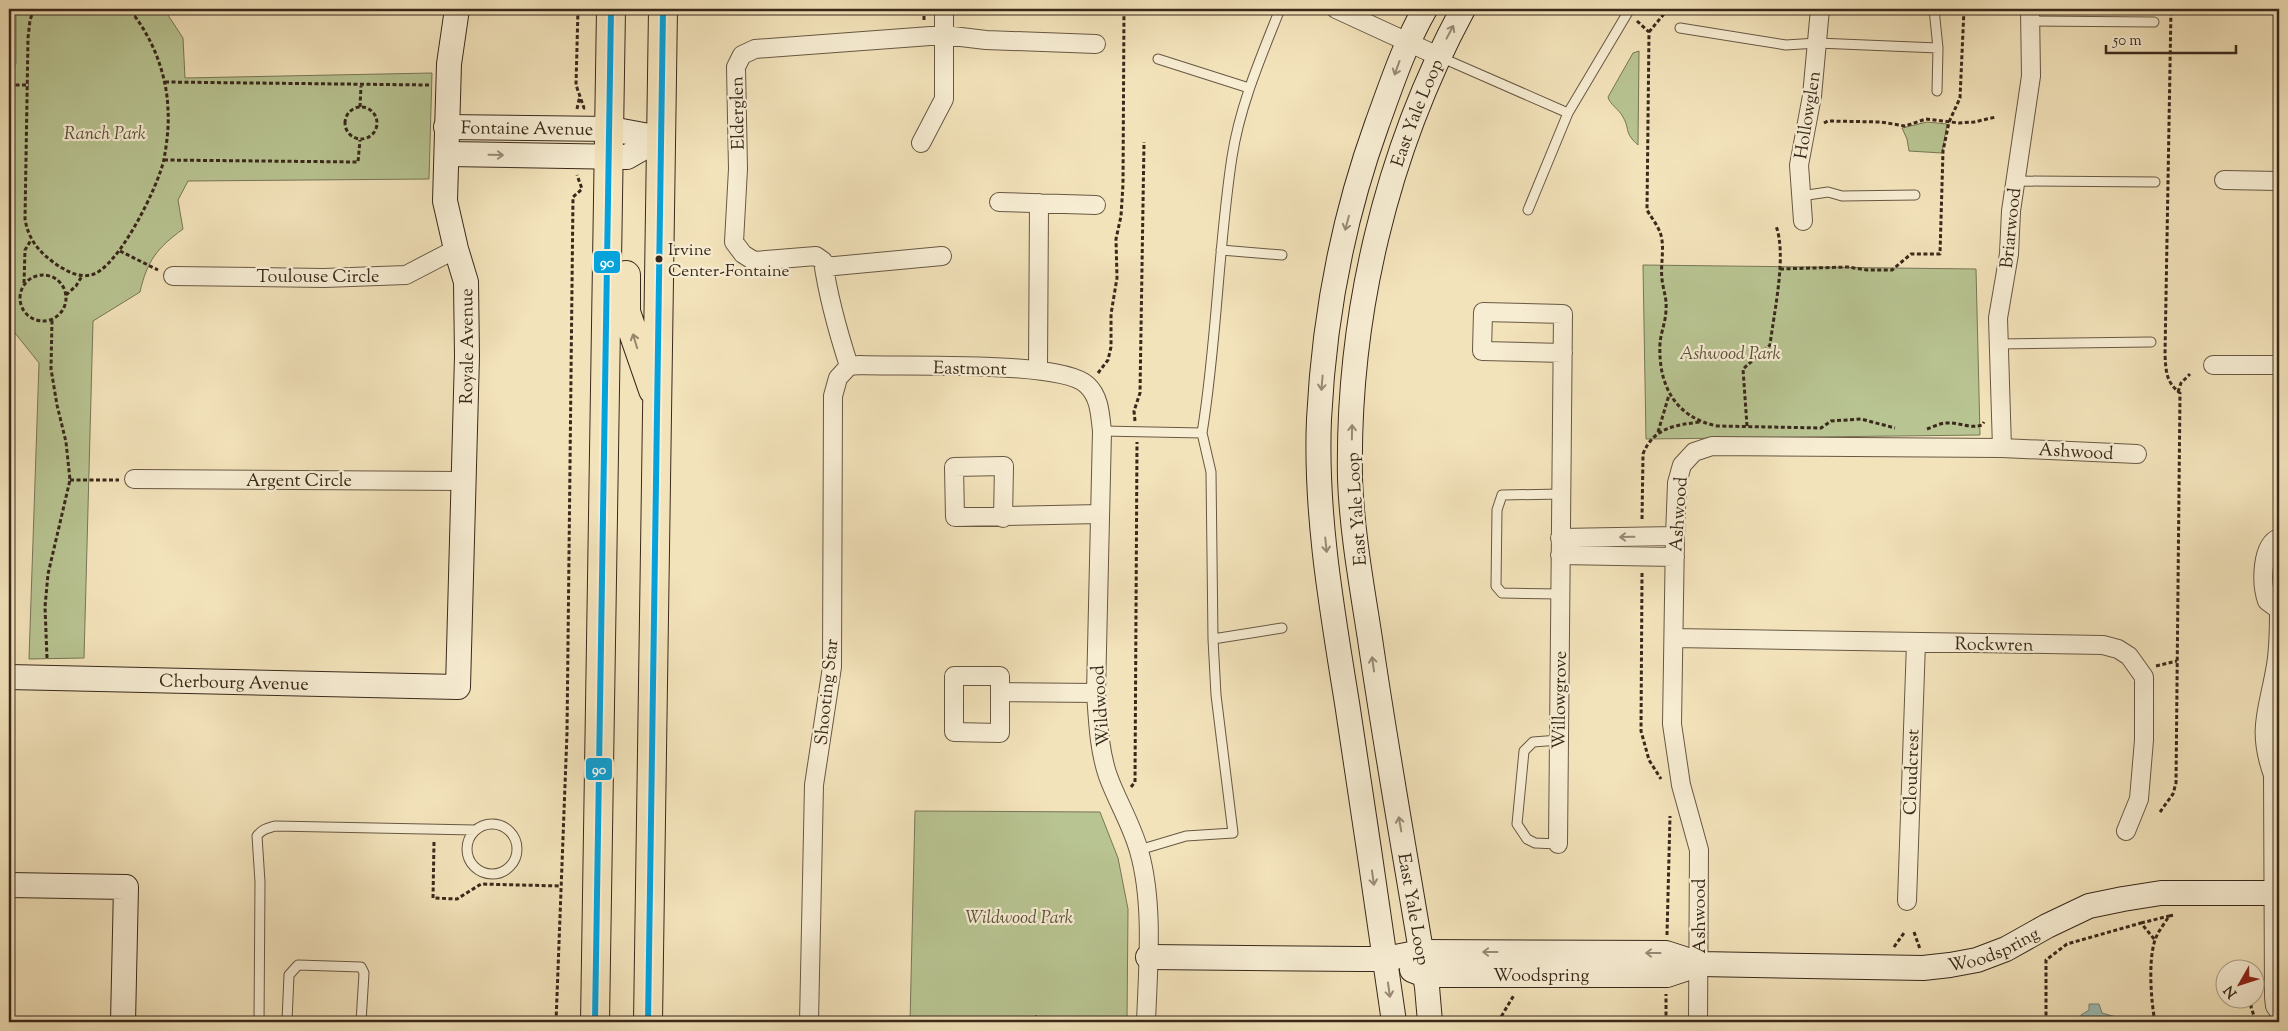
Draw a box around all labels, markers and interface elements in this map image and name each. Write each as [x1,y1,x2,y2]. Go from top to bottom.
scale bar [2106,22,2236,54]
one-way arrow [1445,25,1455,40]
text: 50 m [2112,31,2142,52]
street label: East Yale Loop [1386,55,1451,170]
one-way arrow [1392,60,1401,76]
street label: Hollowglen [1789,69,1829,161]
street label: Elderglen [725,76,753,150]
street label: Fontaine Avenue [461,116,593,144]
park label: Ranch Park [64,122,146,148]
one-way arrow [488,150,504,159]
street label: Briarwood [1995,187,2029,270]
one-way arrow [1342,215,1351,231]
place label: Irvine Center-Fontaine [668,239,790,284]
line badge: 90 [593,250,621,274]
text: 90 [600,254,615,274]
marker: Irvine Center-Fontaine [654,254,664,264]
street label: Toulouse Circle [257,265,379,291]
street label: Royale Avenue [455,288,482,405]
one-way arrow [630,334,640,350]
park label: Ashwood Park [1679,342,1781,368]
street label: Eastmont [933,356,1007,384]
one-way arrow [1318,375,1327,391]
one-way arrow [1347,425,1356,441]
street label: Ashwood [2038,438,2114,468]
street label: East Yale Loop [1341,451,1375,566]
street label: Argent Circle [246,469,352,495]
street label: Ashwood [1664,476,1696,552]
one-way arrow [1619,532,1635,542]
one-way arrow [1321,537,1330,553]
street label: Rockwren [1954,632,2034,660]
street label: Shooting Star [809,638,847,747]
street label: Willowgrove [1547,651,1575,749]
one-way arrow [1368,656,1378,672]
street label: Wildwood [1086,664,1118,748]
street label: Cherbourg Avenue [159,669,309,699]
street label: Cloudcrest [1899,729,1927,816]
line badge: 90 [585,757,613,781]
text: 90 [592,761,607,781]
one-way arrow [1394,816,1404,832]
street label: East Yale Loop [1389,851,1435,968]
one-way arrow [1368,870,1378,886]
street label: Ashwood [1688,879,1714,953]
park label: Wildwood Park [965,906,1073,932]
street label: Woodspring [1946,922,2045,980]
one-way arrow [1482,947,1498,957]
one-way arrow [1645,948,1661,958]
north arrow [2216,958,2266,1008]
street label: Woodspring [1493,964,1589,990]
text: N [2220,980,2243,1002]
one-way arrow [1384,982,1394,998]

